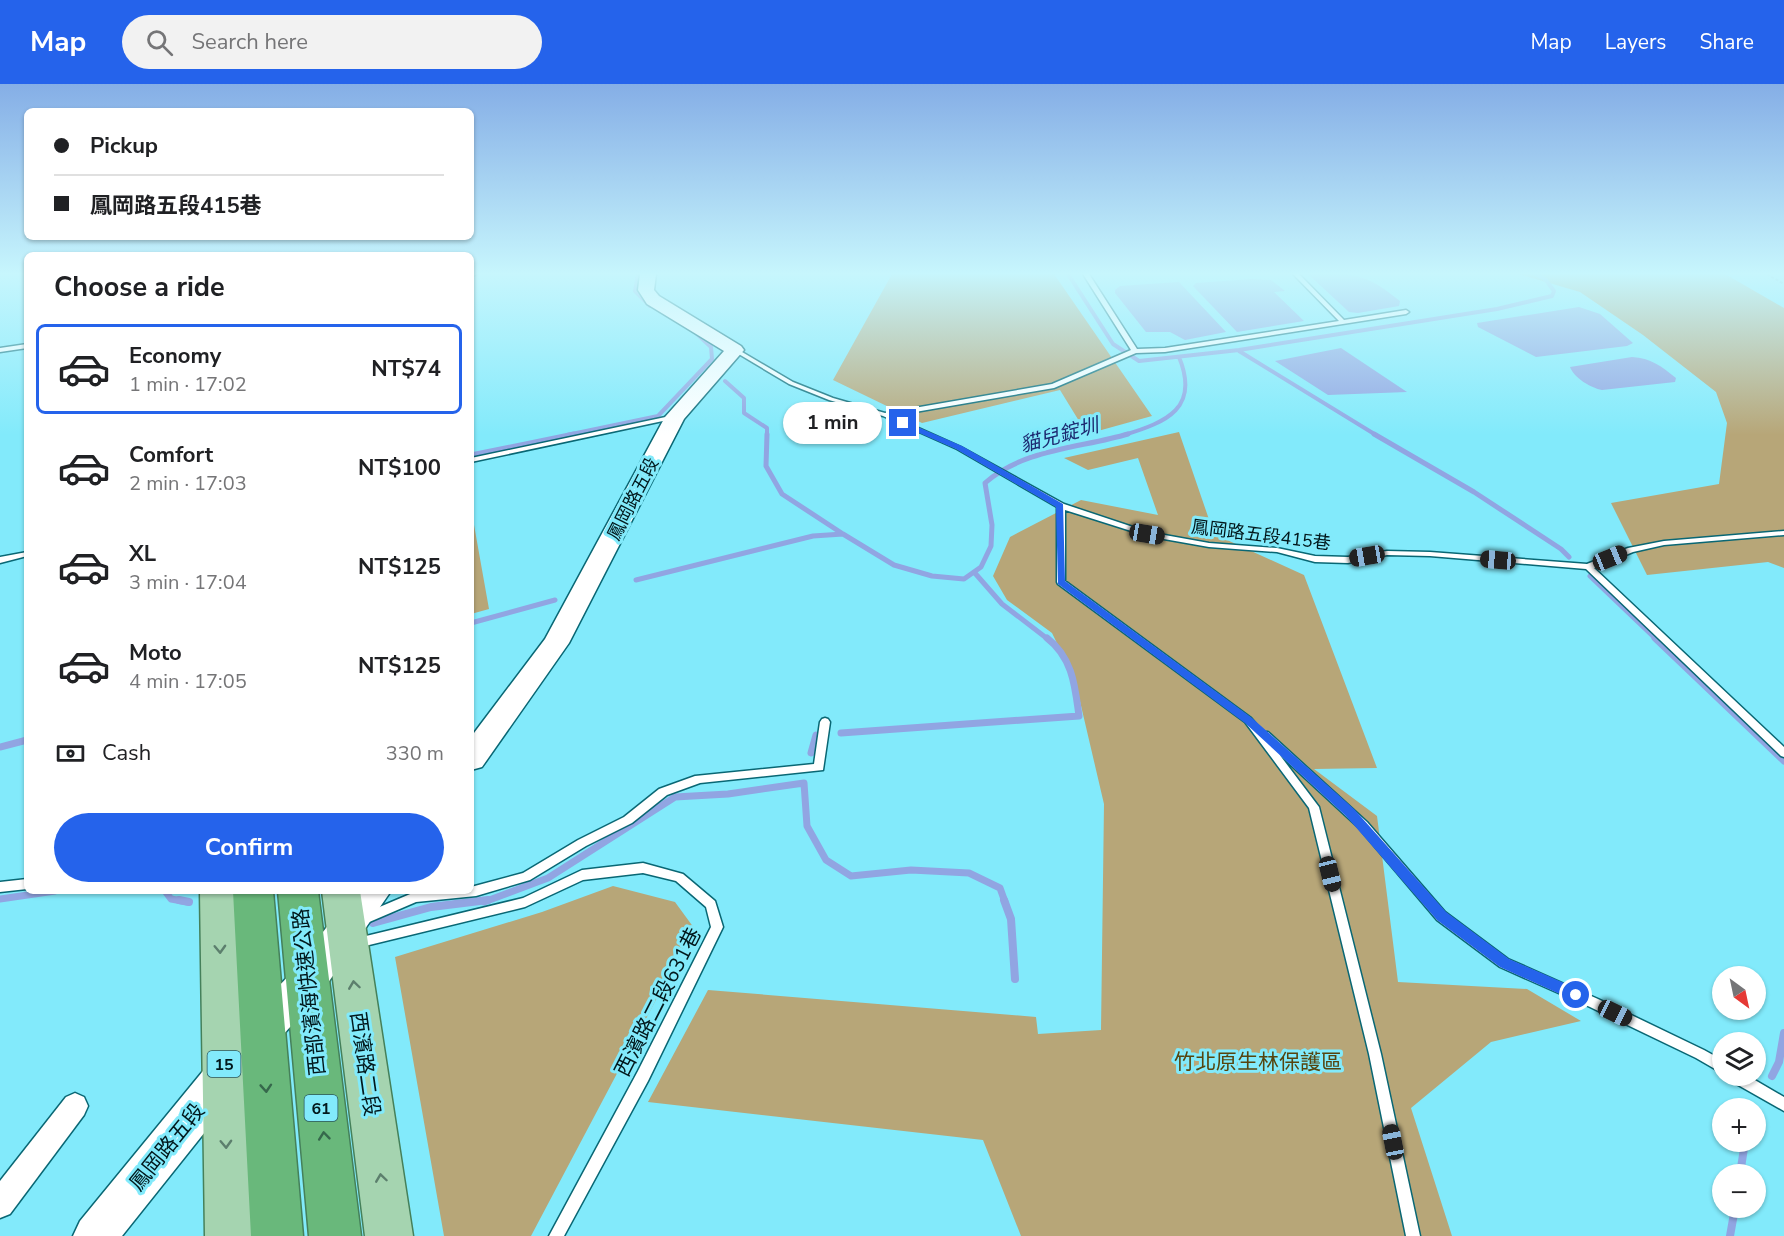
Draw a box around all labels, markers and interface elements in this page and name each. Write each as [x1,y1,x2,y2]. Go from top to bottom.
search box [122,15,542,69]
text: Map [30,23,86,61]
icon: search [143,26,176,59]
text: Search here [191,27,308,57]
text: Map [1530,28,1572,56]
text: Layers [1605,28,1666,56]
text: Share [1699,28,1754,56]
text: Pickup [90,131,158,161]
text: 鳳岡路五段415巷 [90,191,262,221]
text: Choose a ride [54,269,225,306]
text: Economy [129,341,221,371]
icon: car [57,342,111,396]
text: NT$74 [371,354,441,384]
text: 1 min · 17:02 [129,371,247,398]
callout: 1 min [783,402,882,444]
text: 1 min [807,409,858,436]
route end [889,409,916,436]
water label: 貓兒錠圳 [1017,411,1104,459]
text: Comfort [129,440,213,470]
icon: car [57,441,111,495]
text: NT$100 [358,453,441,483]
street label: 鳳岡路五段 [602,453,664,545]
text: 2 min · 17:03 [129,470,247,497]
street label: 鳳岡路五段415巷 [1190,515,1332,555]
car [1128,522,1166,546]
text: XL [129,539,156,569]
icon: car [57,540,111,594]
car [1590,543,1630,573]
car [1348,544,1386,568]
car [1479,549,1517,571]
text: NT$125 [358,552,441,582]
text: 3 min · 17:04 [129,569,247,596]
text: Moto [129,638,182,668]
icon: car [57,639,111,693]
text: NT$125 [358,651,441,681]
text: 4 min · 17:05 [129,668,247,695]
icon: cash [54,737,87,770]
text: Cash [102,738,151,768]
text: 330 m [386,740,444,767]
button: Confirm [54,813,444,882]
car [1317,854,1343,894]
street label: 西部濱海快速公路 [286,907,332,1077]
street label: 西濱路二段631巷 [608,923,708,1081]
one-way arrow [214,945,226,954]
north arrow [1712,966,1766,1020]
map controls [1712,966,1766,1218]
one-way arrow [348,980,360,990]
route start [1562,981,1589,1008]
car [1595,997,1635,1029]
street label: 西濱路二段 [344,1010,386,1118]
button: layers [1712,1032,1766,1086]
park label: 竹北原生林保護區 [1174,1048,1342,1076]
road number: 15 [208,1051,240,1077]
one-way arrow [260,1084,273,1093]
road number: 61 [304,1095,338,1121]
street label: 鳳岡路五段 [123,1097,211,1197]
button: + [1712,1098,1766,1152]
car [1381,1123,1405,1161]
one-way arrow [318,1131,331,1141]
one-way arrow [220,1140,233,1149]
button: − [1712,1164,1766,1218]
one-way arrow [375,1173,387,1183]

